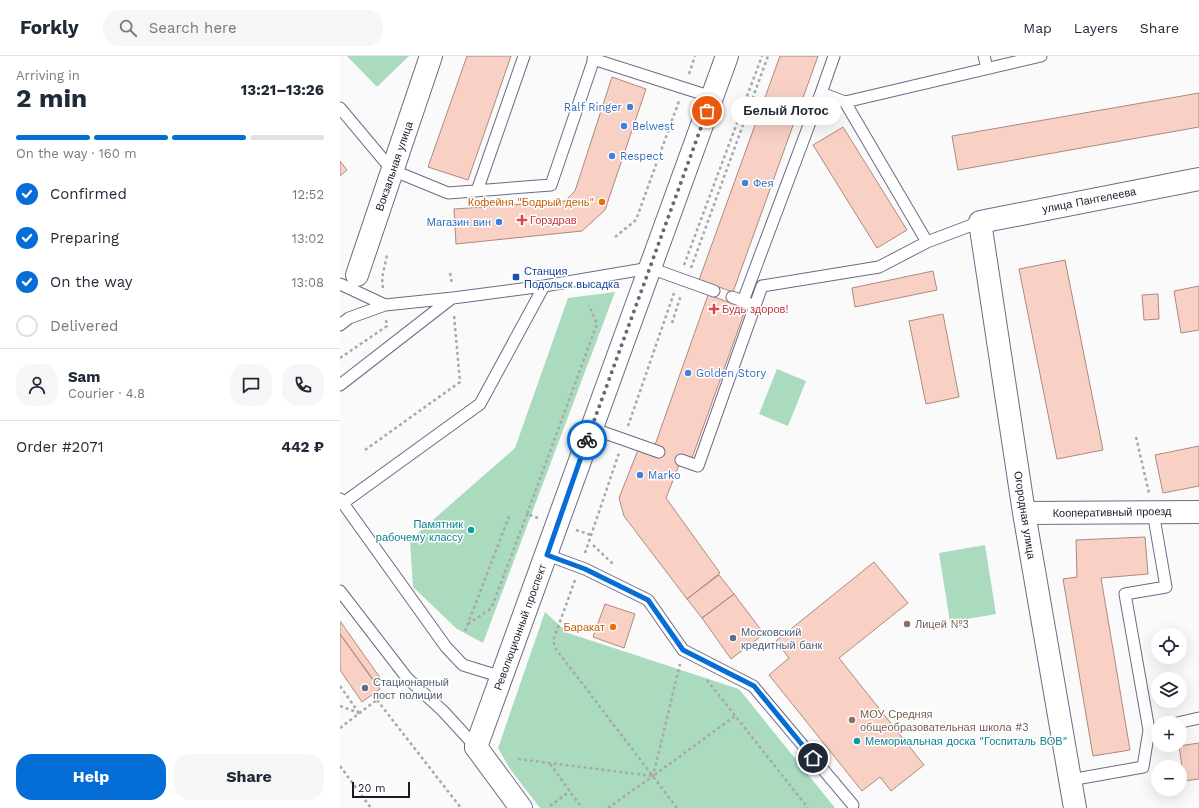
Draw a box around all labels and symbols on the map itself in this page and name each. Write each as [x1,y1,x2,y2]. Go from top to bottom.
pin [690,94,724,128]
callout: Белый Лотос [731,97,841,125]
place label: Ralf Ringer [564,101,623,114]
marker: Ralf Ringer [625,102,635,112]
street label: Вокзальная улица [373,119,416,213]
place label: Belwest [632,120,675,133]
marker: Belwest [619,121,629,131]
place label: Respect [620,150,664,163]
marker: Respect [607,151,617,161]
place label: Фея [753,177,773,190]
marker: Фея [740,178,750,188]
street label: улица Пантелеева [1041,185,1138,216]
place label: Кофейня "Бодрый день" [468,196,594,209]
marker: Кофейня "Бодрый день" [597,197,607,207]
place label: Горздрав [530,214,577,227]
marker: Горздрав [517,215,527,225]
place label: Магазин вин [427,216,491,229]
marker: Магазин вин [494,217,504,227]
place label: Станция Подольск высадка [524,265,620,291]
marker: Станция Подольск высадка [511,272,521,282]
place label: Будь здоров! [722,303,788,316]
marker: Будь здоров! [709,304,719,314]
place label: Golden Story [696,367,766,380]
marker: Golden Story [683,368,693,378]
courier [567,420,607,460]
place label: Marko [648,469,681,482]
marker: Marko [635,470,645,480]
street label: Огородная улица [1011,470,1038,561]
street label: Кооперативный проезд [1052,505,1172,520]
place label: Памятник рабочему классу [376,518,463,544]
marker: Памятник рабочему классу [466,525,476,535]
street label: Революционный проспект [492,562,549,692]
place label: Лицей №3 [915,618,969,631]
marker: Лицей №3 [902,619,912,629]
place label: Баракат [563,621,605,634]
marker: Баракат [608,622,618,632]
place label: Московский кредитный банк [741,626,823,652]
marker: Московский кредитный банк [728,633,738,643]
place label: Стационарный пост полиции [373,676,449,702]
marker: Стационарный пост полиции [360,683,370,693]
place label: МОУ Средняя общеобразовательная школа #3 [860,708,1029,734]
marker: МОУ Средняя общеобразовательная школа #3 [847,715,857,725]
place label: Мемориальная доска "Госпиталь ВОВ" [865,735,1067,748]
marker: Мемориальная доска "Госпиталь ВОВ" [852,736,862,746]
pin [796,741,830,775]
scale bar [352,780,410,799]

